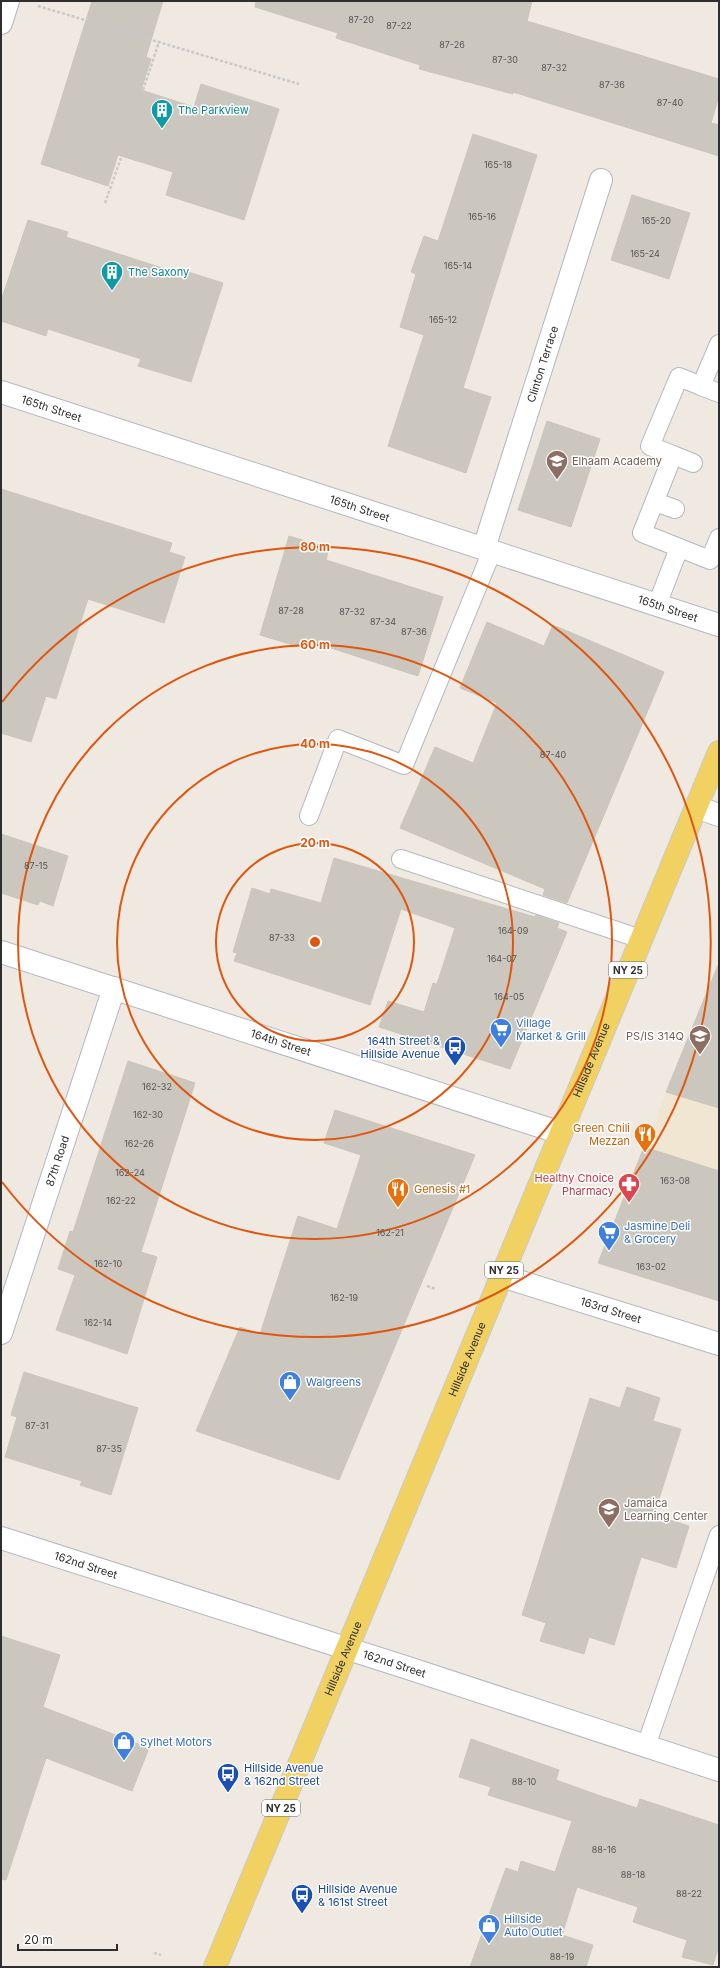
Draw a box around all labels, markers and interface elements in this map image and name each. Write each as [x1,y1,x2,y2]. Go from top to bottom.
house number: 87-20 [348,14,374,25]
house number: 87-22 [386,20,412,31]
house number: 87-26 [439,39,465,50]
house number: 87-30 [492,54,518,65]
house number: 87-32 [541,62,567,73]
house number: 87-36 [599,79,625,90]
building icon: The Parkview [149,97,175,130]
house number: 87-40 [657,97,683,108]
place label: The Parkview [178,103,249,117]
house number: 165-18 [484,159,512,170]
house number: 165-16 [468,211,496,222]
house number: 165-20 [641,215,671,226]
house number: 165-24 [630,248,660,259]
building icon: The Saxony [99,259,125,292]
house number: 165-14 [444,260,472,271]
place label: The Saxony [128,265,189,279]
house number: 165-12 [429,314,457,325]
street label: Clinton Terrace [524,324,561,404]
street label: 165th Street [20,392,84,425]
school or university icon: Elhaam Academy [544,448,570,481]
place label: Elhaam Academy [572,454,662,468]
street label: 165th Street [328,492,392,525]
text: 80 m [300,539,330,554]
street label: 165th Street [636,592,700,625]
house number: 87-28 [278,605,304,616]
house number: 87-32 [339,606,365,617]
house number: 87-34 [370,616,396,627]
house number: 87-36 [401,626,427,637]
text: 60 m [300,637,330,652]
text: 40 m [300,736,330,751]
house number: 87-40 [540,749,566,760]
text: 20 m [300,835,330,850]
house number: 87-15 [24,860,48,871]
house number: 164-09 [498,925,529,936]
house number: 87-33 [269,932,295,943]
centre of rings [308,935,322,949]
house number: 164-07 [487,953,517,964]
road number: NY 25 [609,962,647,978]
house number: 164-05 [494,991,524,1002]
supermarket icon: Village Market & Grill [488,1016,514,1049]
place label: Village Market & Grill [516,1016,586,1043]
street label: Hillside Avenue [570,1020,613,1099]
school or university icon: PS/IS 314Q [687,1023,713,1056]
street label: 164th Street [249,1026,313,1059]
place label: PS/IS 314Q [626,1029,684,1043]
place label: 164th Street & Hillside Avenue [360,1034,440,1061]
bus stop icon: 164th Street & Hillside Avenue [442,1034,468,1067]
house number: 162-32 [142,1081,172,1092]
house number: 162-30 [133,1109,163,1120]
place label: Green Chili Mezzan [573,1121,630,1148]
restaurant icon: Green Chili Mezzan [632,1121,658,1154]
street label: 87th Road [42,1134,72,1188]
house number: 162-26 [124,1138,154,1149]
house number: 162-24 [115,1167,145,1178]
place label: Healthy Choice Pharmacy [535,1171,614,1198]
pharmacy icon: Healthy Choice Pharmacy [616,1171,642,1204]
house number: 163-08 [660,1175,691,1186]
restaurant icon: Genesis #1 [385,1176,411,1209]
place label: Genesis #1 [414,1182,470,1196]
house number: 162-22 [106,1195,136,1206]
supermarket icon: Jasmine Deli & Grocery [596,1219,622,1252]
place label: Jasmine Deli & Grocery [624,1219,690,1246]
house number: 162-21 [376,1227,404,1238]
house number: 162-10 [94,1258,122,1269]
house number: 163-02 [636,1261,666,1272]
road number: NY 25 [485,1262,523,1278]
house number: 162-19 [330,1292,358,1303]
street label: 163rd Street [579,1294,643,1326]
house number: 162-14 [84,1317,112,1328]
street label: Hillside Avenue [445,1320,489,1399]
shop icon: Walgreens [277,1369,303,1402]
place label: Walgreens [306,1375,361,1389]
house number: 87-31 [25,1420,49,1431]
house number: 87-35 [96,1443,122,1454]
school or university icon: Jamaica Learning Center [596,1496,622,1529]
place label: Jamaica Learning Center [624,1496,708,1523]
street label: 162nd Street [52,1548,119,1582]
street label: Hillside Avenue [321,1619,365,1698]
street label: 162nd Street [361,1647,428,1681]
shop icon: Sylhet Motors [111,1729,137,1762]
place label: Sylhet Motors [140,1735,212,1749]
bus stop icon: Hillside Avenue & 162nd Street [215,1761,241,1794]
place label: Hillside Avenue & 162nd Street [244,1761,324,1788]
house number: 88-10 [512,1776,537,1787]
road number: NY 25 [262,1800,300,1816]
house number: 88-16 [592,1844,617,1855]
house number: 88-18 [621,1869,646,1880]
bus stop icon: Hillside Avenue & 161st Street [289,1882,315,1915]
place label: Hillside Avenue & 161st Street [318,1882,398,1909]
house number: 88-22 [676,1888,702,1899]
shop icon: Hillside Auto Outlet [476,1912,502,1945]
place label: Hillside Auto Outlet [504,1912,563,1939]
scale bar [18,1926,117,1952]
text: 20 m [24,1932,53,1947]
house number: 88-19 [550,1951,575,1962]

